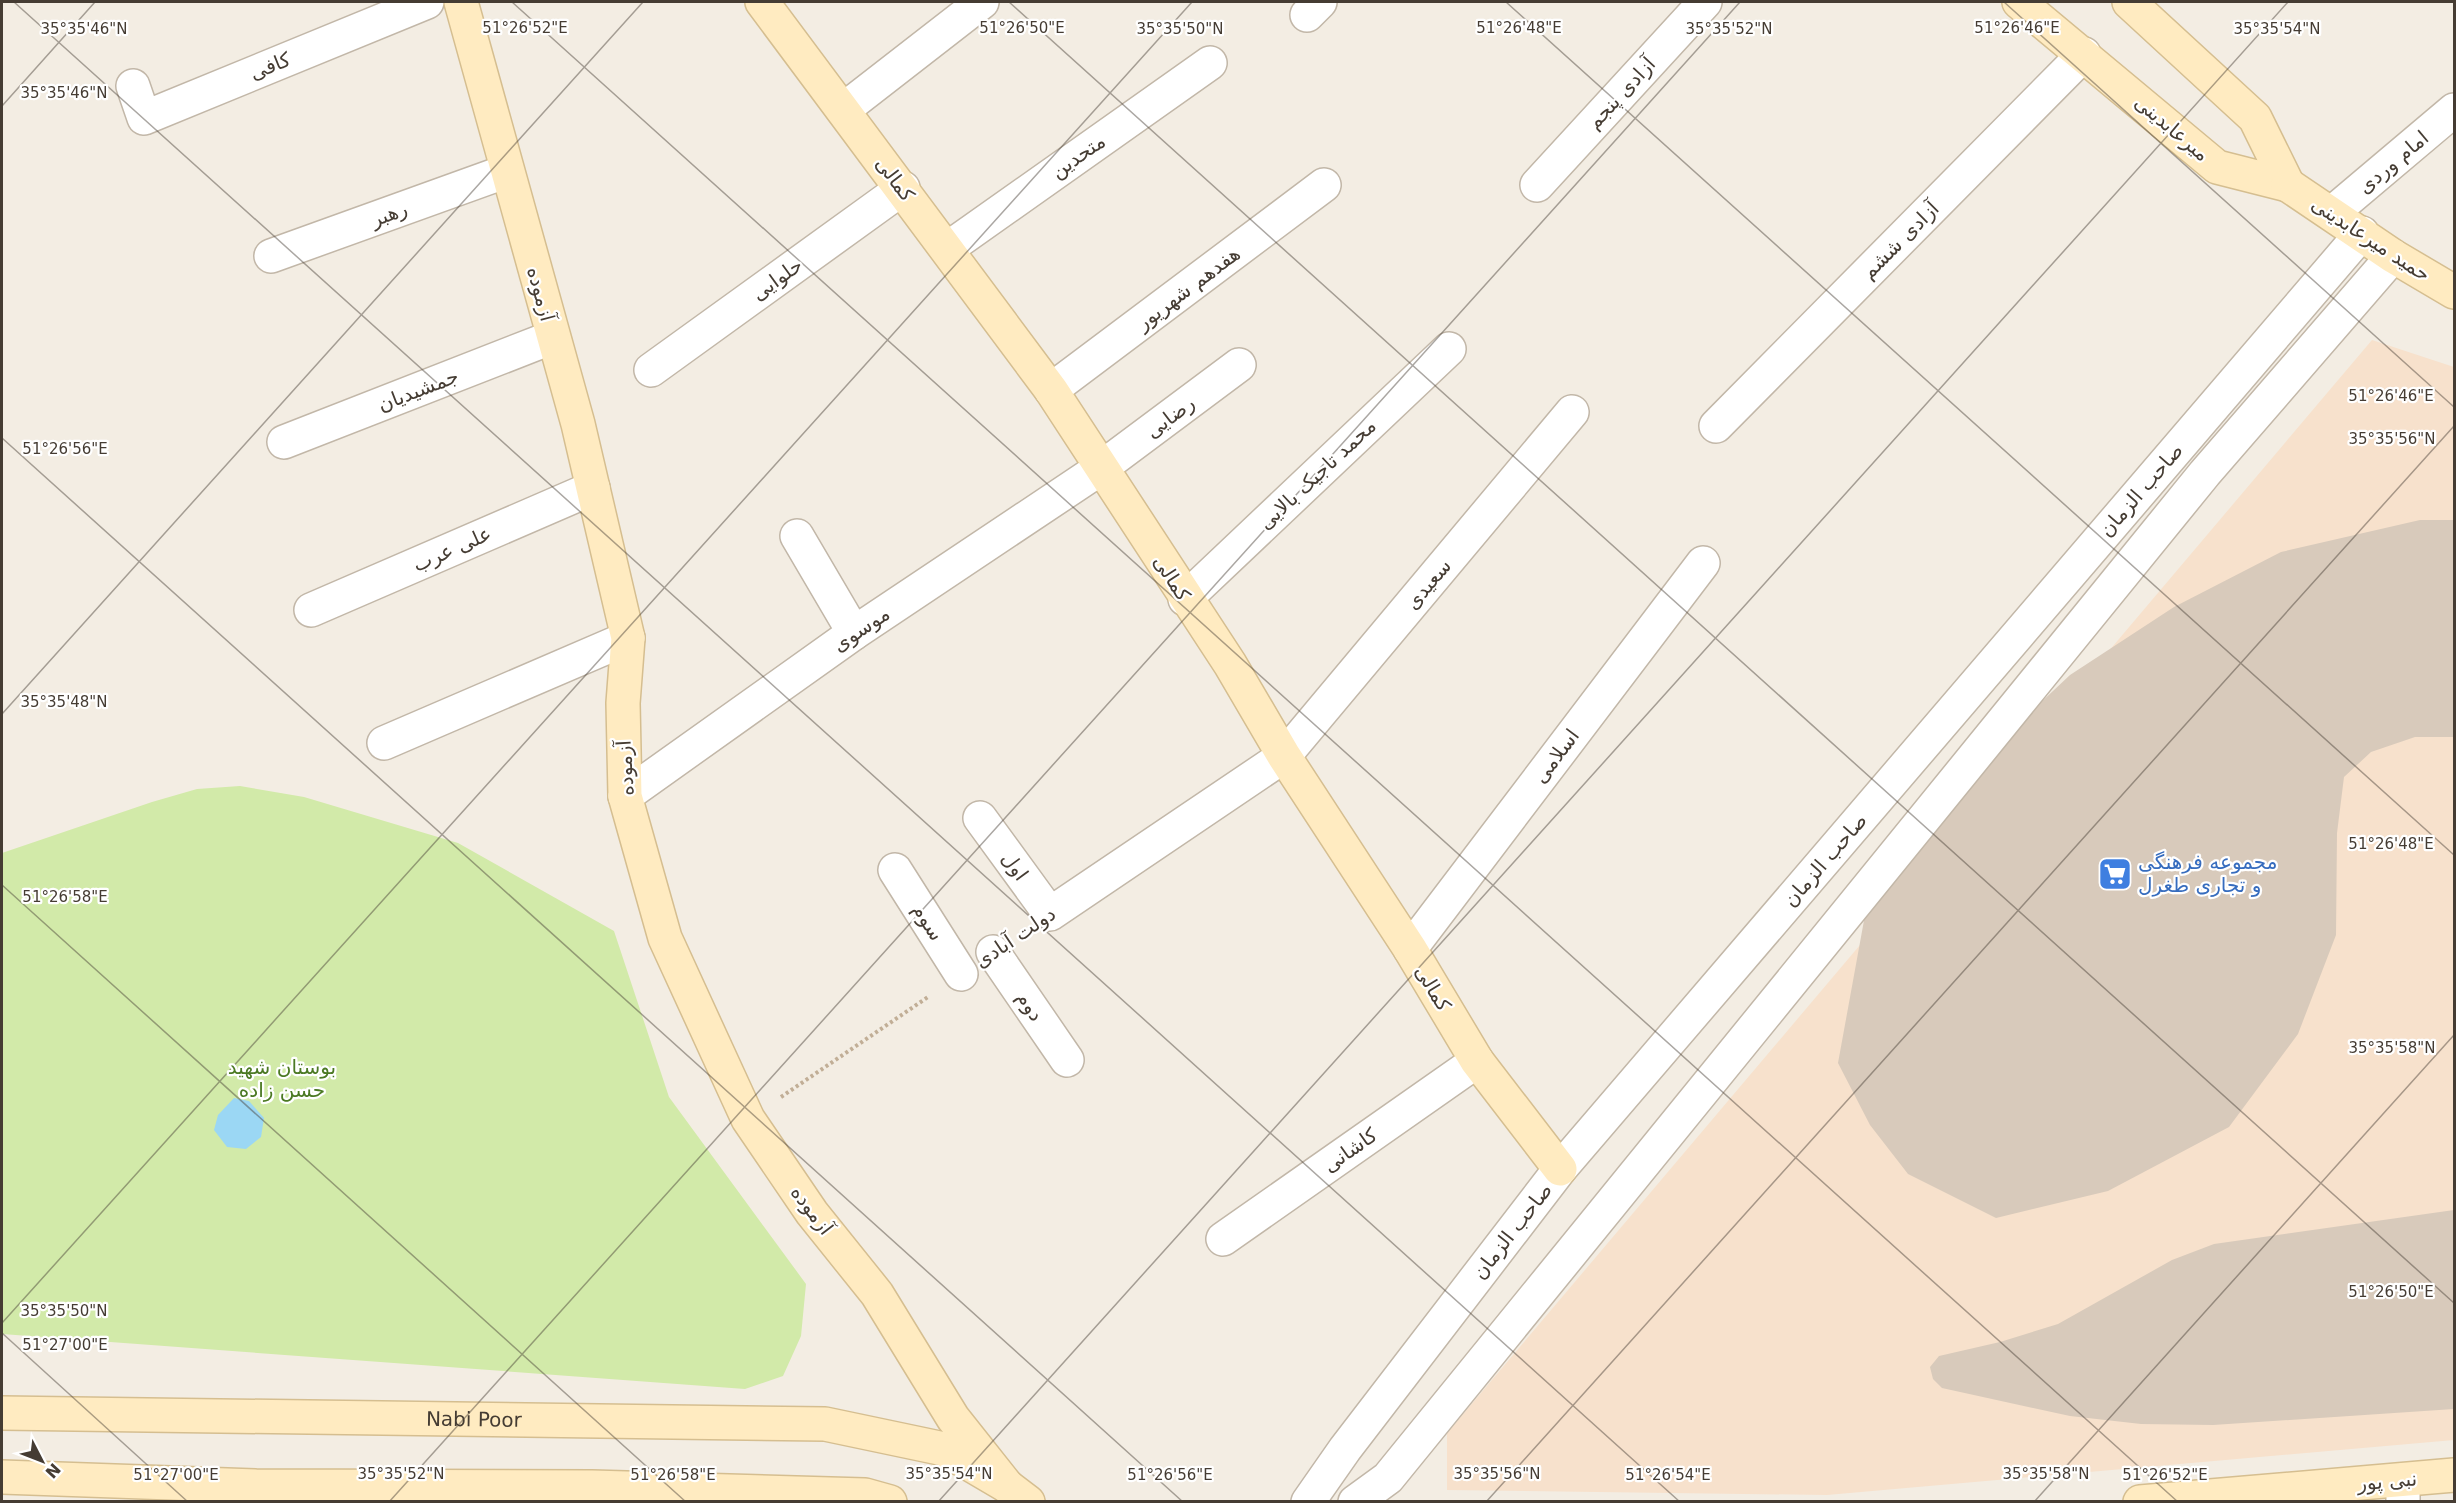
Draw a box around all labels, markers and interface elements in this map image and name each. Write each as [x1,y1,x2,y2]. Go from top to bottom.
text: 51°26'52"E [482,19,568,37]
text: 51°26'50"E [979,19,1065,37]
text: 51°26'48"E [1476,19,1562,37]
text: 51°26'46"E [1974,19,2060,37]
text: 35°35'46"N [40,20,128,38]
text: 35°35'50"N [1136,20,1224,38]
text: 35°35'52"N [1685,20,1773,38]
text: 35°35'54"N [2233,20,2321,38]
street label: کافی [246,47,294,85]
street label: آزادی پنجم [1581,50,1662,135]
text: 35°35'46"N [20,84,108,102]
street label: میرعابدینی [2130,90,2214,166]
street label: امام وردی [2353,125,2433,199]
street label: متحدین [1046,129,1110,183]
street label: کمالی [870,152,920,207]
street label: حمید میرعابدینی [2307,192,2435,286]
street label: آزادی ششم [1856,195,1945,284]
street label: رهبر [366,196,411,232]
street label: هفدهم شهریور [1130,241,1245,335]
street label: حلوایی [747,253,807,305]
street label: آزموده [522,264,561,325]
street label: جمشیدیان [374,364,462,416]
text: 51°26'46"E [2348,387,2434,405]
street label: رضایی [1141,391,1199,443]
street label: محمد تاجیک بالایی [1253,414,1381,534]
text: 35°35'56"N [2348,430,2436,448]
street label: صاحب الزمان [2094,438,2188,542]
text: 51°26'56"E [22,440,108,458]
street label: علی عرب [409,521,495,577]
street label: کمالی [1148,551,1196,606]
street label: سعیدی [1400,554,1456,614]
street label: موسوی [828,601,894,657]
text: 35°35'48"N [20,693,108,711]
street label: اسلامی [1528,724,1584,788]
street label: آزموده [610,738,638,796]
street label: صاحب الزمان [1778,808,1872,912]
text: 51°26'48"E [2348,835,2434,853]
street label: اول [997,847,1033,885]
place label: مجموعه فرهنگی و تجاری طغرل [2138,850,2277,897]
supermarket icon: مجموعه فرهنگی و تجاری طغرل [2097,856,2133,892]
text: 51°26'58"E [22,888,108,906]
street label: سوم [907,899,949,945]
street label: دولت آبادی [969,900,1060,973]
street label: کمالی [1410,960,1456,1016]
street label: دوم [1011,986,1049,1026]
text: 35°35'58"N [2348,1039,2436,1057]
park label: بوستان شهید حسن زاده [228,1055,336,1102]
street label: کاشانی [1318,1122,1382,1177]
street label: صاحب الزمان [1467,1178,1557,1284]
street label: آزموده [786,1180,840,1241]
text: 51°26'50"E [2348,1283,2434,1301]
text: 35°35'50"N [20,1302,108,1320]
text: 51°27'00"E [22,1336,108,1354]
street label: Nabi Poor [426,1407,523,1432]
north arrow [12,1431,72,1491]
text: N [41,1459,64,1482]
text: 35°35'52"N [357,1465,445,1483]
text: 35°35'54"N [905,1465,993,1483]
text: 35°35'56"N [1453,1465,1541,1483]
text: 35°35'58"N [2002,1465,2090,1483]
text: 51°27'00"E [133,1466,219,1484]
text: 51°26'58"E [630,1466,716,1484]
text: 51°26'56"E [1127,1466,1213,1484]
text: 51°26'54"E [1625,1466,1711,1484]
text: 51°26'52"E [2122,1466,2208,1484]
street label: نبی پور [2355,1466,2418,1497]

